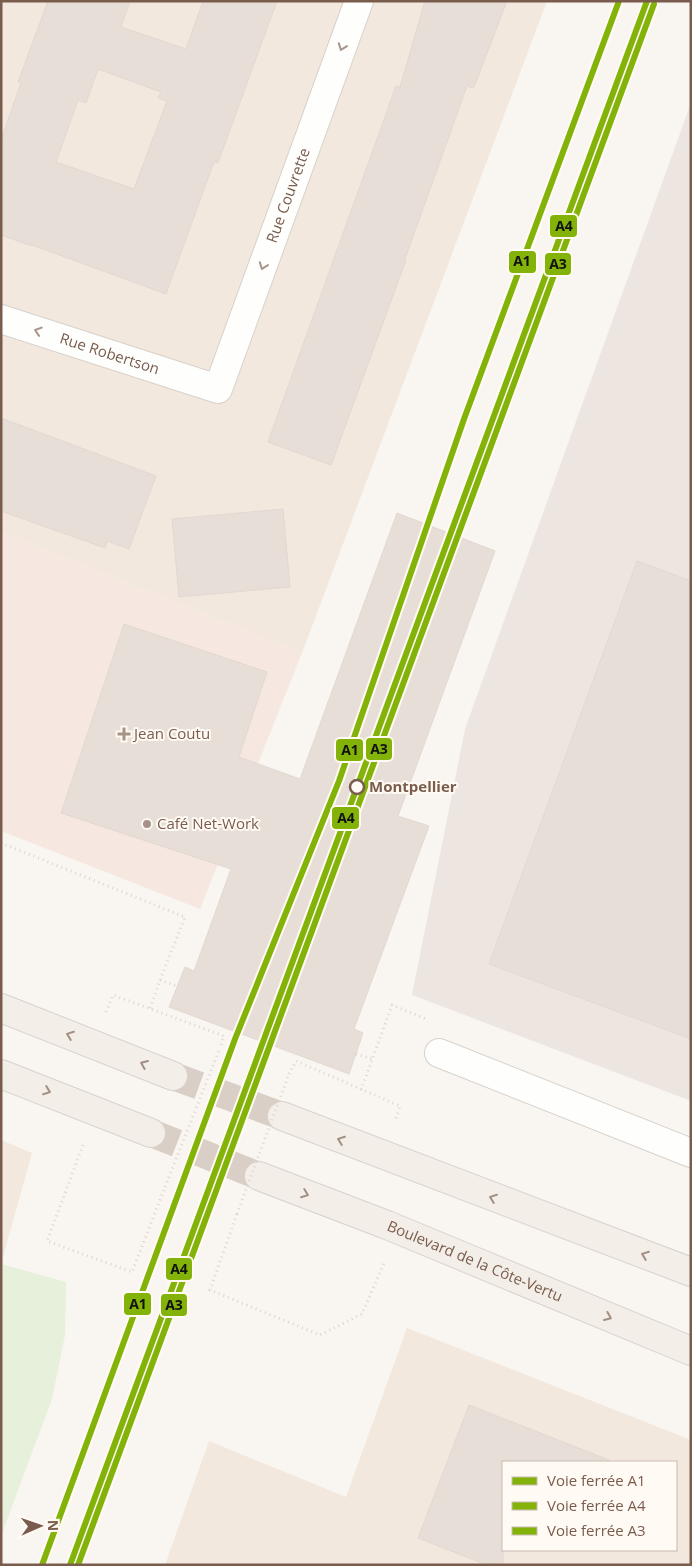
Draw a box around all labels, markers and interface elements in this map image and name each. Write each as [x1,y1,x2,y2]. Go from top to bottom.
one-way arrow [338,42,348,51]
street label: Rue Couvrette [261,145,314,245]
line badge: A4 [549,214,578,238]
text: A4 [555,216,573,235]
line badge: A1 [508,250,537,274]
text: A1 [513,251,531,270]
line badge: A3 [544,252,572,276]
text: A3 [549,254,567,273]
one-way arrow [259,261,269,269]
one-way arrow [35,326,43,336]
street label: Rue Robertson [57,328,162,378]
place label: Jean Coutu [132,723,210,743]
marker: Jean Coutu [118,728,130,740]
line badge: A3 [365,737,393,761]
line badge: A1 [335,738,364,762]
text: A3 [370,739,388,758]
text: A1 [341,740,359,759]
place label: Montpellier [369,776,457,796]
marker: Montpellier [349,779,365,795]
line badge: A4 [331,806,360,830]
text: A4 [337,808,355,827]
place label: Café Net-Work [157,813,259,833]
marker: Café Net-Work [141,818,153,830]
one-way arrow [66,1030,75,1041]
one-way arrow [140,1060,149,1071]
one-way arrow [42,1085,51,1095]
one-way arrow [337,1135,346,1146]
one-way arrow [300,1188,309,1198]
one-way arrow [489,1193,498,1204]
street label: Boulevard de la Côte-Vertu [384,1215,566,1306]
one-way arrow [641,1251,650,1261]
line badge: A4 [165,1257,193,1281]
text: A4 [170,1259,188,1278]
line badge: A1 [123,1292,152,1316]
line badge: A3 [160,1293,188,1317]
text: A1 [129,1294,147,1313]
text: A3 [165,1295,183,1314]
one-way arrow [603,1310,612,1321]
legend [502,1461,677,1551]
text: Voie ferrée A1 [547,1470,646,1490]
text: Voie ferrée A4 [547,1495,646,1515]
north arrow [15,1501,65,1551]
text: N [44,1520,63,1532]
text: Voie ferrée A3 [547,1520,646,1540]

